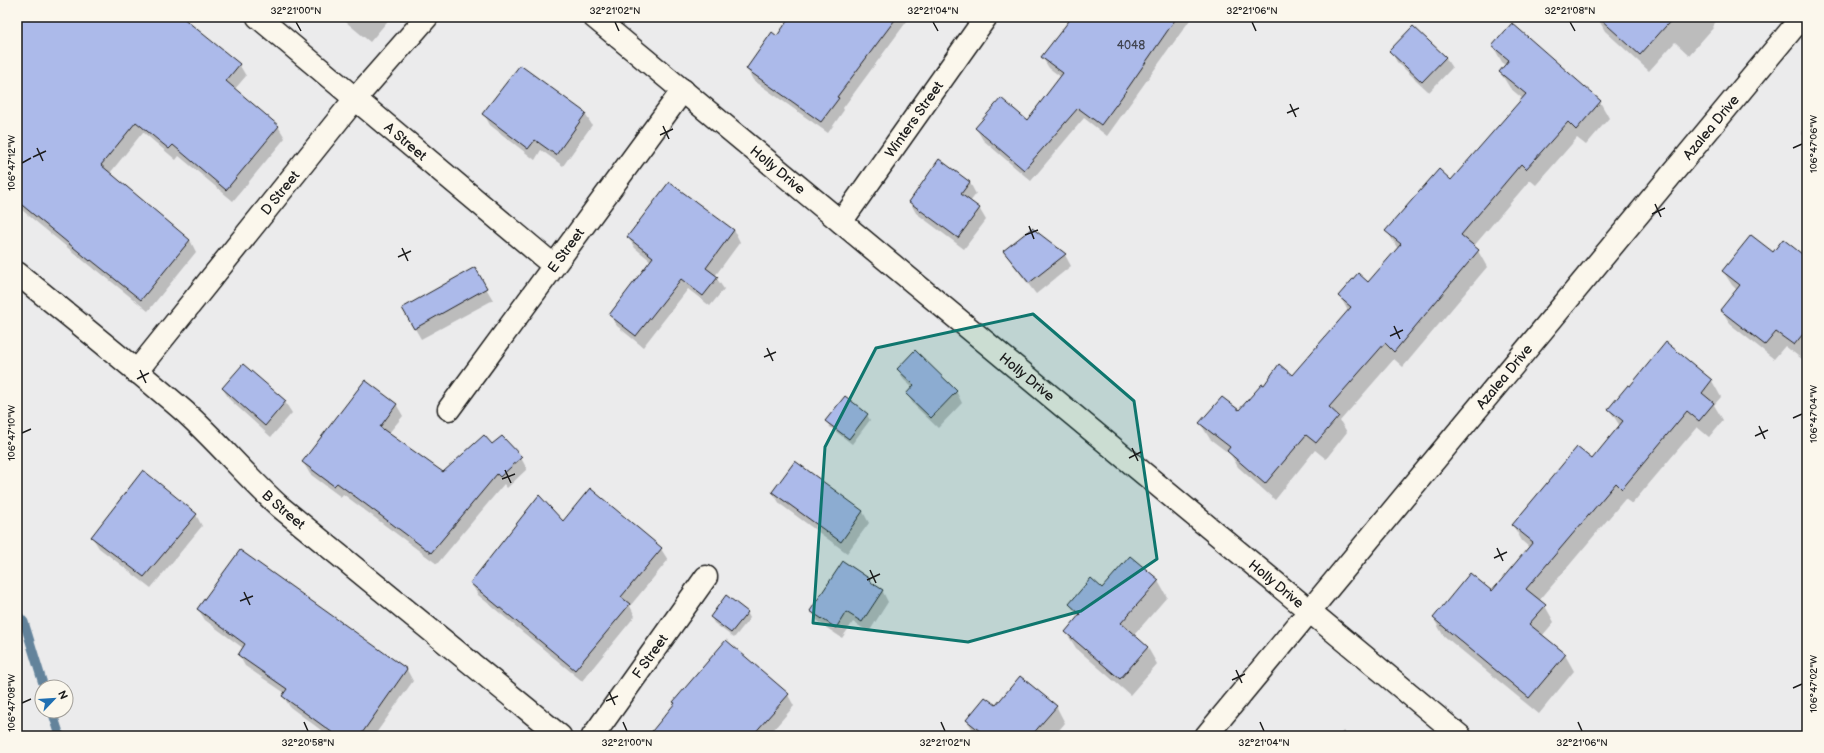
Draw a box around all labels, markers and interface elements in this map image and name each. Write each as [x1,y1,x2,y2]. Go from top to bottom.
text: 32°21'00"N [270,5,322,17]
text: 32°21'02"N [589,5,641,17]
text: 32°21'04"N [907,5,959,17]
text: 32°21'06"N [1226,5,1278,17]
text: 32°21'08"N [1544,5,1596,17]
house number: 4048 [1117,38,1145,53]
street label: Winters Street [881,77,947,161]
street label: Azalea Drive [1679,91,1743,163]
text: 106°47'06"W [1808,115,1820,173]
street label: A Street [381,119,431,165]
text: 106°47'12"W [6,135,18,191]
street label: Holly Drive [747,142,809,198]
street label: D Street [257,167,304,219]
street label: E Street [544,224,588,276]
street label: Azalea Drive [1473,341,1536,413]
street label: Holly Drive [996,349,1058,405]
text: 106°47'04"W [1808,385,1820,443]
text: 106°47'10"W [6,405,18,461]
street label: B Street [258,487,309,534]
street label: Holly Drive [1245,556,1307,612]
street label: F Street [629,630,672,682]
text: 106°47'02"W [1808,655,1820,713]
text: 106°47'08"W [6,674,18,732]
north arrow [34,679,74,719]
text: N [55,688,70,701]
text: 32°20'58"N [281,737,335,749]
text: 32°21'00"N [601,737,653,749]
text: 32°21'02"N [919,737,971,749]
text: 32°21'04"N [1238,737,1290,749]
text: 32°21'06"N [1556,737,1608,749]

